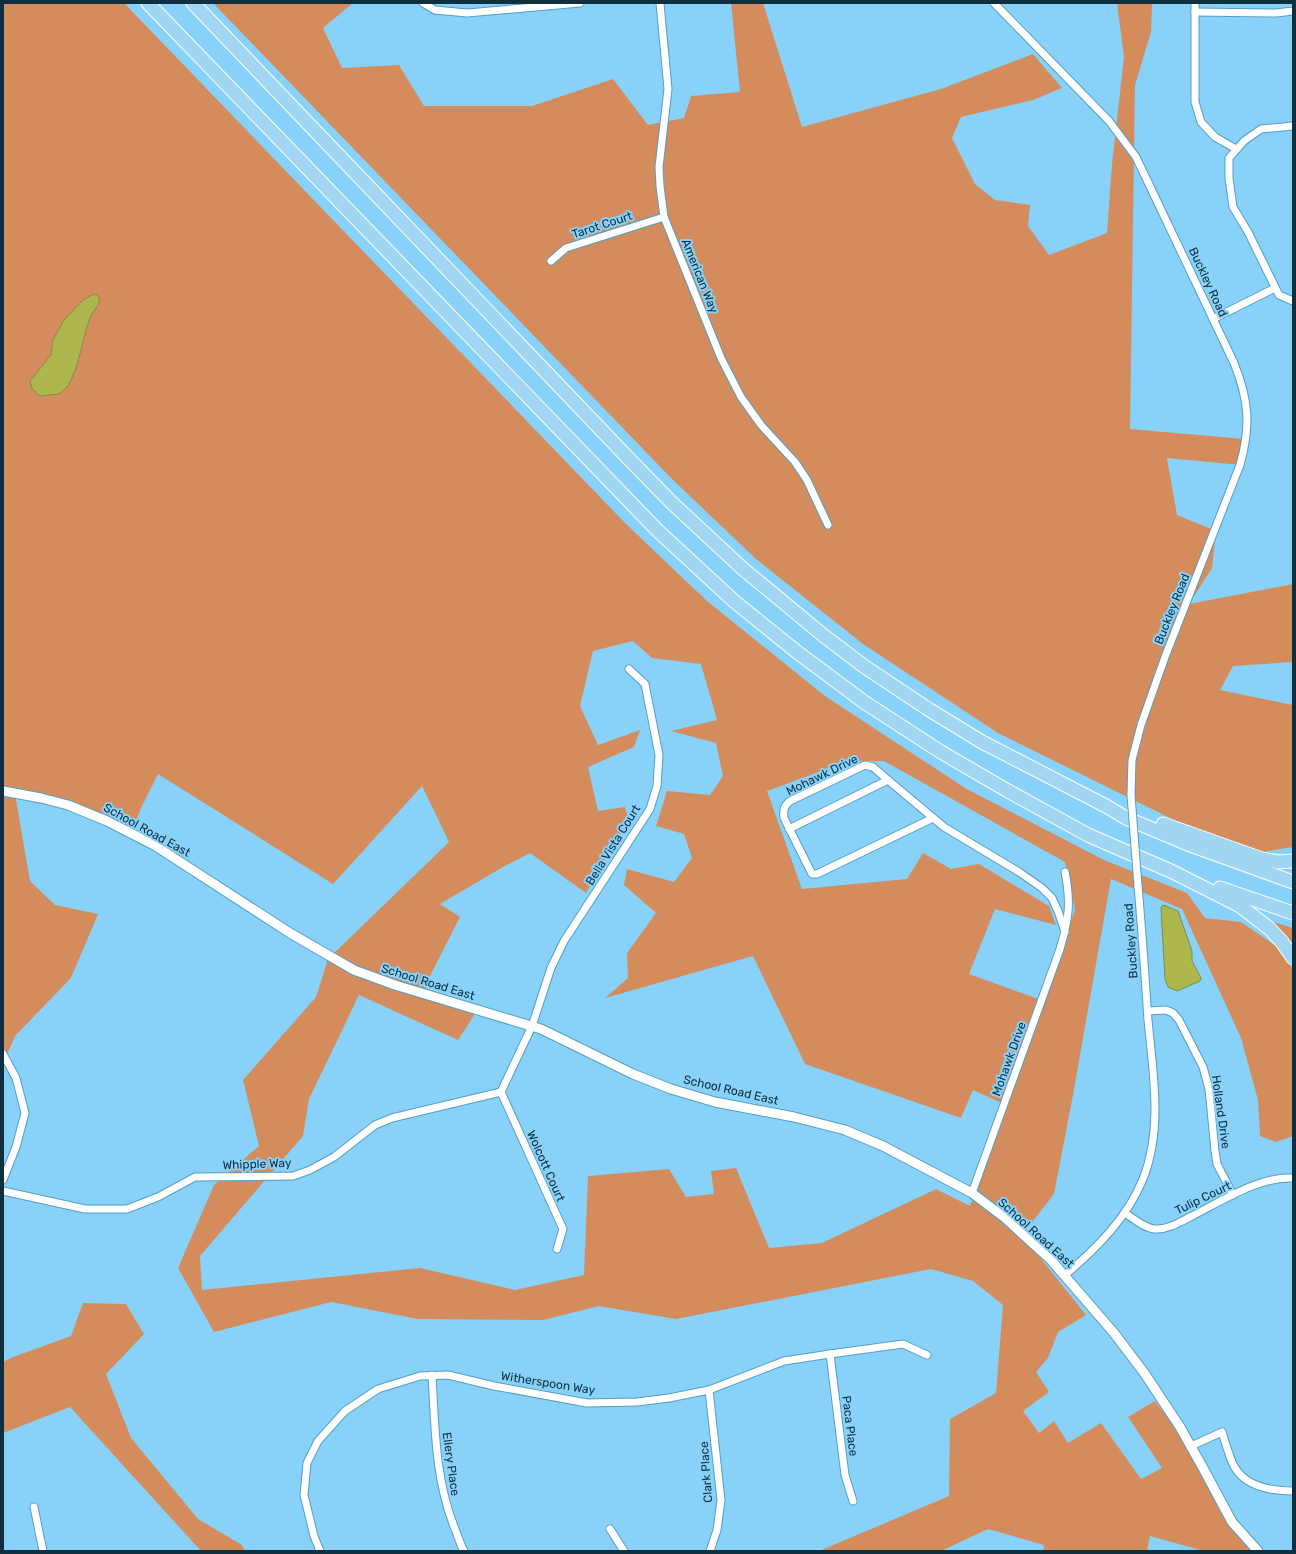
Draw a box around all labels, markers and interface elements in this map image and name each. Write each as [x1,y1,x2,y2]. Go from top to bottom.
street label: Tarot Court [570,209,634,241]
street label: American Way [679,237,721,315]
street label: Buckley Road [1186,245,1230,319]
street label: Buckley Road [1151,572,1193,646]
street label: Mohawk Drive [784,752,860,798]
street label: School Road East [101,800,193,860]
street label: Bella Vista Court [583,802,644,888]
street label: Buckley Road [1121,903,1141,979]
street label: School Road East [380,961,477,1003]
street label: Mohawk Drive [989,1020,1029,1098]
street label: School Road East [682,1072,780,1108]
street label: Holland Drive [1209,1074,1233,1150]
street label: Wolcott Court [524,1128,568,1204]
street label: Whipple Way [222,1156,292,1172]
street label: Tulip Court [1173,1178,1234,1218]
street label: School Road East [995,1195,1077,1271]
street label: Witherspoon Way [500,1369,597,1397]
street label: Paca Place [839,1395,861,1457]
street label: Ellery Place [440,1431,462,1497]
street label: Clark Place [697,1440,715,1503]

